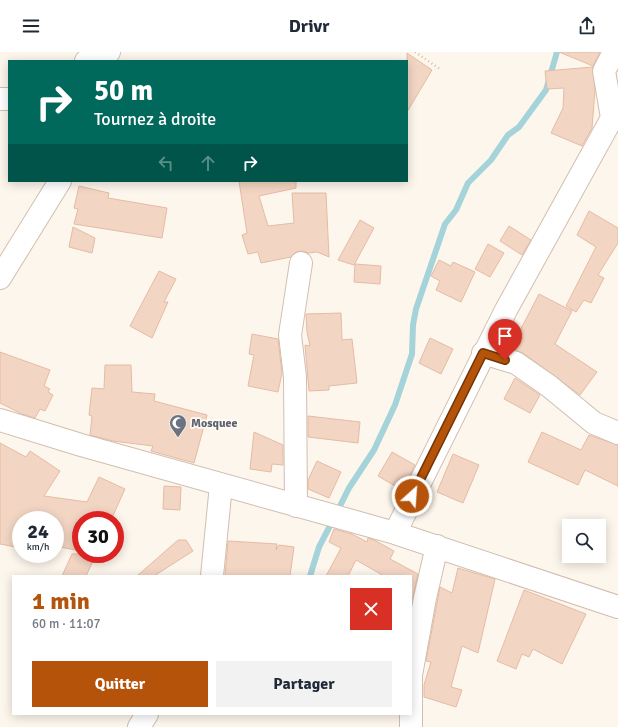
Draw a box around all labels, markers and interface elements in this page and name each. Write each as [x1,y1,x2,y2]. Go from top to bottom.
icon: menu [20,15,42,37]
text: Drivr [289,15,329,37]
icon: share [576,15,598,37]
text: 50 m [94,74,153,108]
icon: right [28,76,80,128]
text: Tournez à droite [94,108,216,130]
icon: left [155,152,177,174]
icon: ahead [197,152,219,174]
icon: right [239,152,261,174]
pin [488,319,522,360]
icon: arrive [494,325,516,347]
mosque icon: Mosquee [168,413,188,438]
place label: Mosquee [191,416,238,431]
position arrow [391,475,433,517]
speed limit sign: 30 [72,511,124,563]
text: 24 [27,519,49,544]
map controls [562,519,606,563]
button: search [562,519,606,563]
text: km/h [27,541,49,553]
text: 1 min [32,586,90,616]
button: close [350,588,392,630]
text: 60 m · 11:07 [32,616,101,632]
button: Quitter [32,661,208,707]
button: Partager [216,661,392,707]

